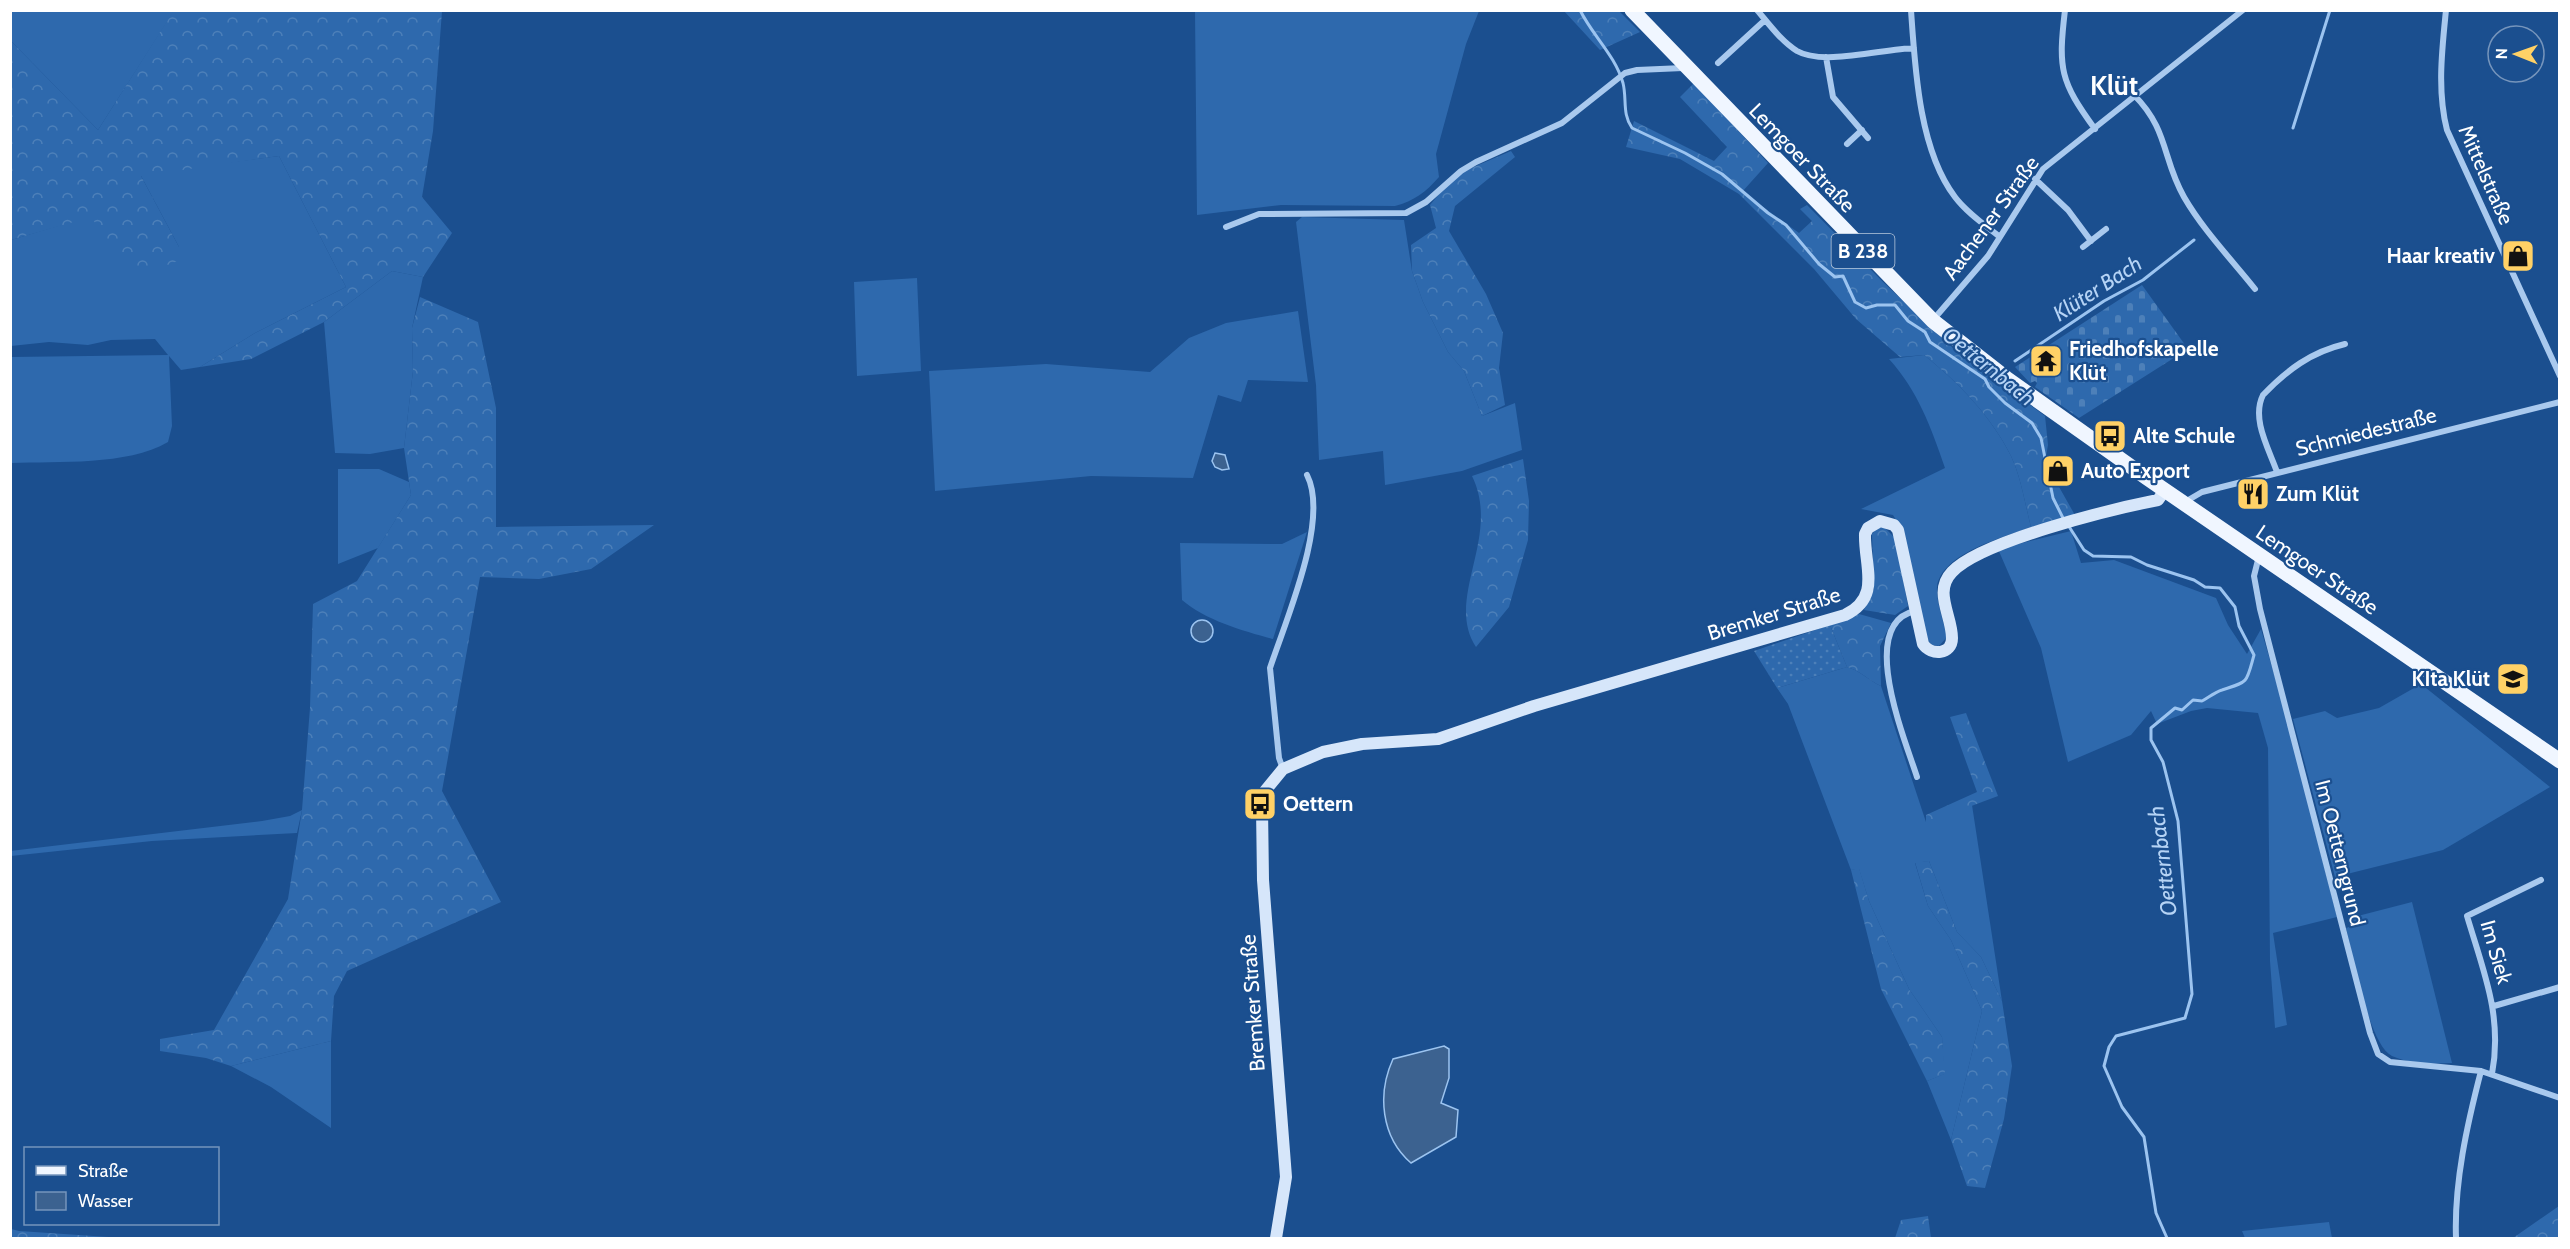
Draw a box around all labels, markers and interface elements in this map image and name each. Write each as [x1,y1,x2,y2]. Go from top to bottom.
north arrow [2486,24,2546,84]
text: N [2492,48,2511,60]
district label: Klüt [2090,69,2138,102]
street label: Lemgoer Straße [1744,98,1861,218]
street label: Mittelstraße [2453,121,2520,229]
street label: Aachener Straße [1937,151,2044,284]
road number: B 238 [1832,234,1894,268]
shop icon: Haar kreativ [2500,238,2536,274]
place label: Haar kreativ [2387,243,2496,268]
water label: Klüter Bach [2048,250,2147,327]
water label: Oetternbach [1937,321,2040,412]
place label: Friedhofskapelle Klüt [2069,336,2219,385]
temple icon: Friedhofskapelle Klüt [2028,343,2064,379]
street label: Schmiedestraße [2293,402,2439,461]
bus stop icon: Alte Schule [2092,418,2128,454]
place label: Alte Schule [2133,423,2235,448]
shop icon: Auto Export [2040,453,2076,489]
place label: Auto Export [2081,458,2190,483]
restaurant icon: Zum Klüt [2235,476,2271,512]
place label: Zum Klüt [2276,481,2359,506]
street label: Lemgoer Straße [2251,520,2383,620]
street label: Bremker Straße [1705,581,1843,646]
school or university icon: KIta Klüt [2495,661,2531,697]
place label: KIta Klüt [2411,666,2490,691]
street label: Im Oetterngrund [2310,777,2371,929]
bus stop icon: Oettern [1242,786,1278,822]
place label: Oettern [1283,791,1353,816]
water label: Oetternbach [2142,804,2183,918]
street label: Im Siek [2475,917,2518,987]
street label: Bremker Straße [1235,933,1270,1072]
legend [24,1147,219,1225]
text: Straße [78,1160,128,1182]
text: Wasser [78,1190,133,1212]

